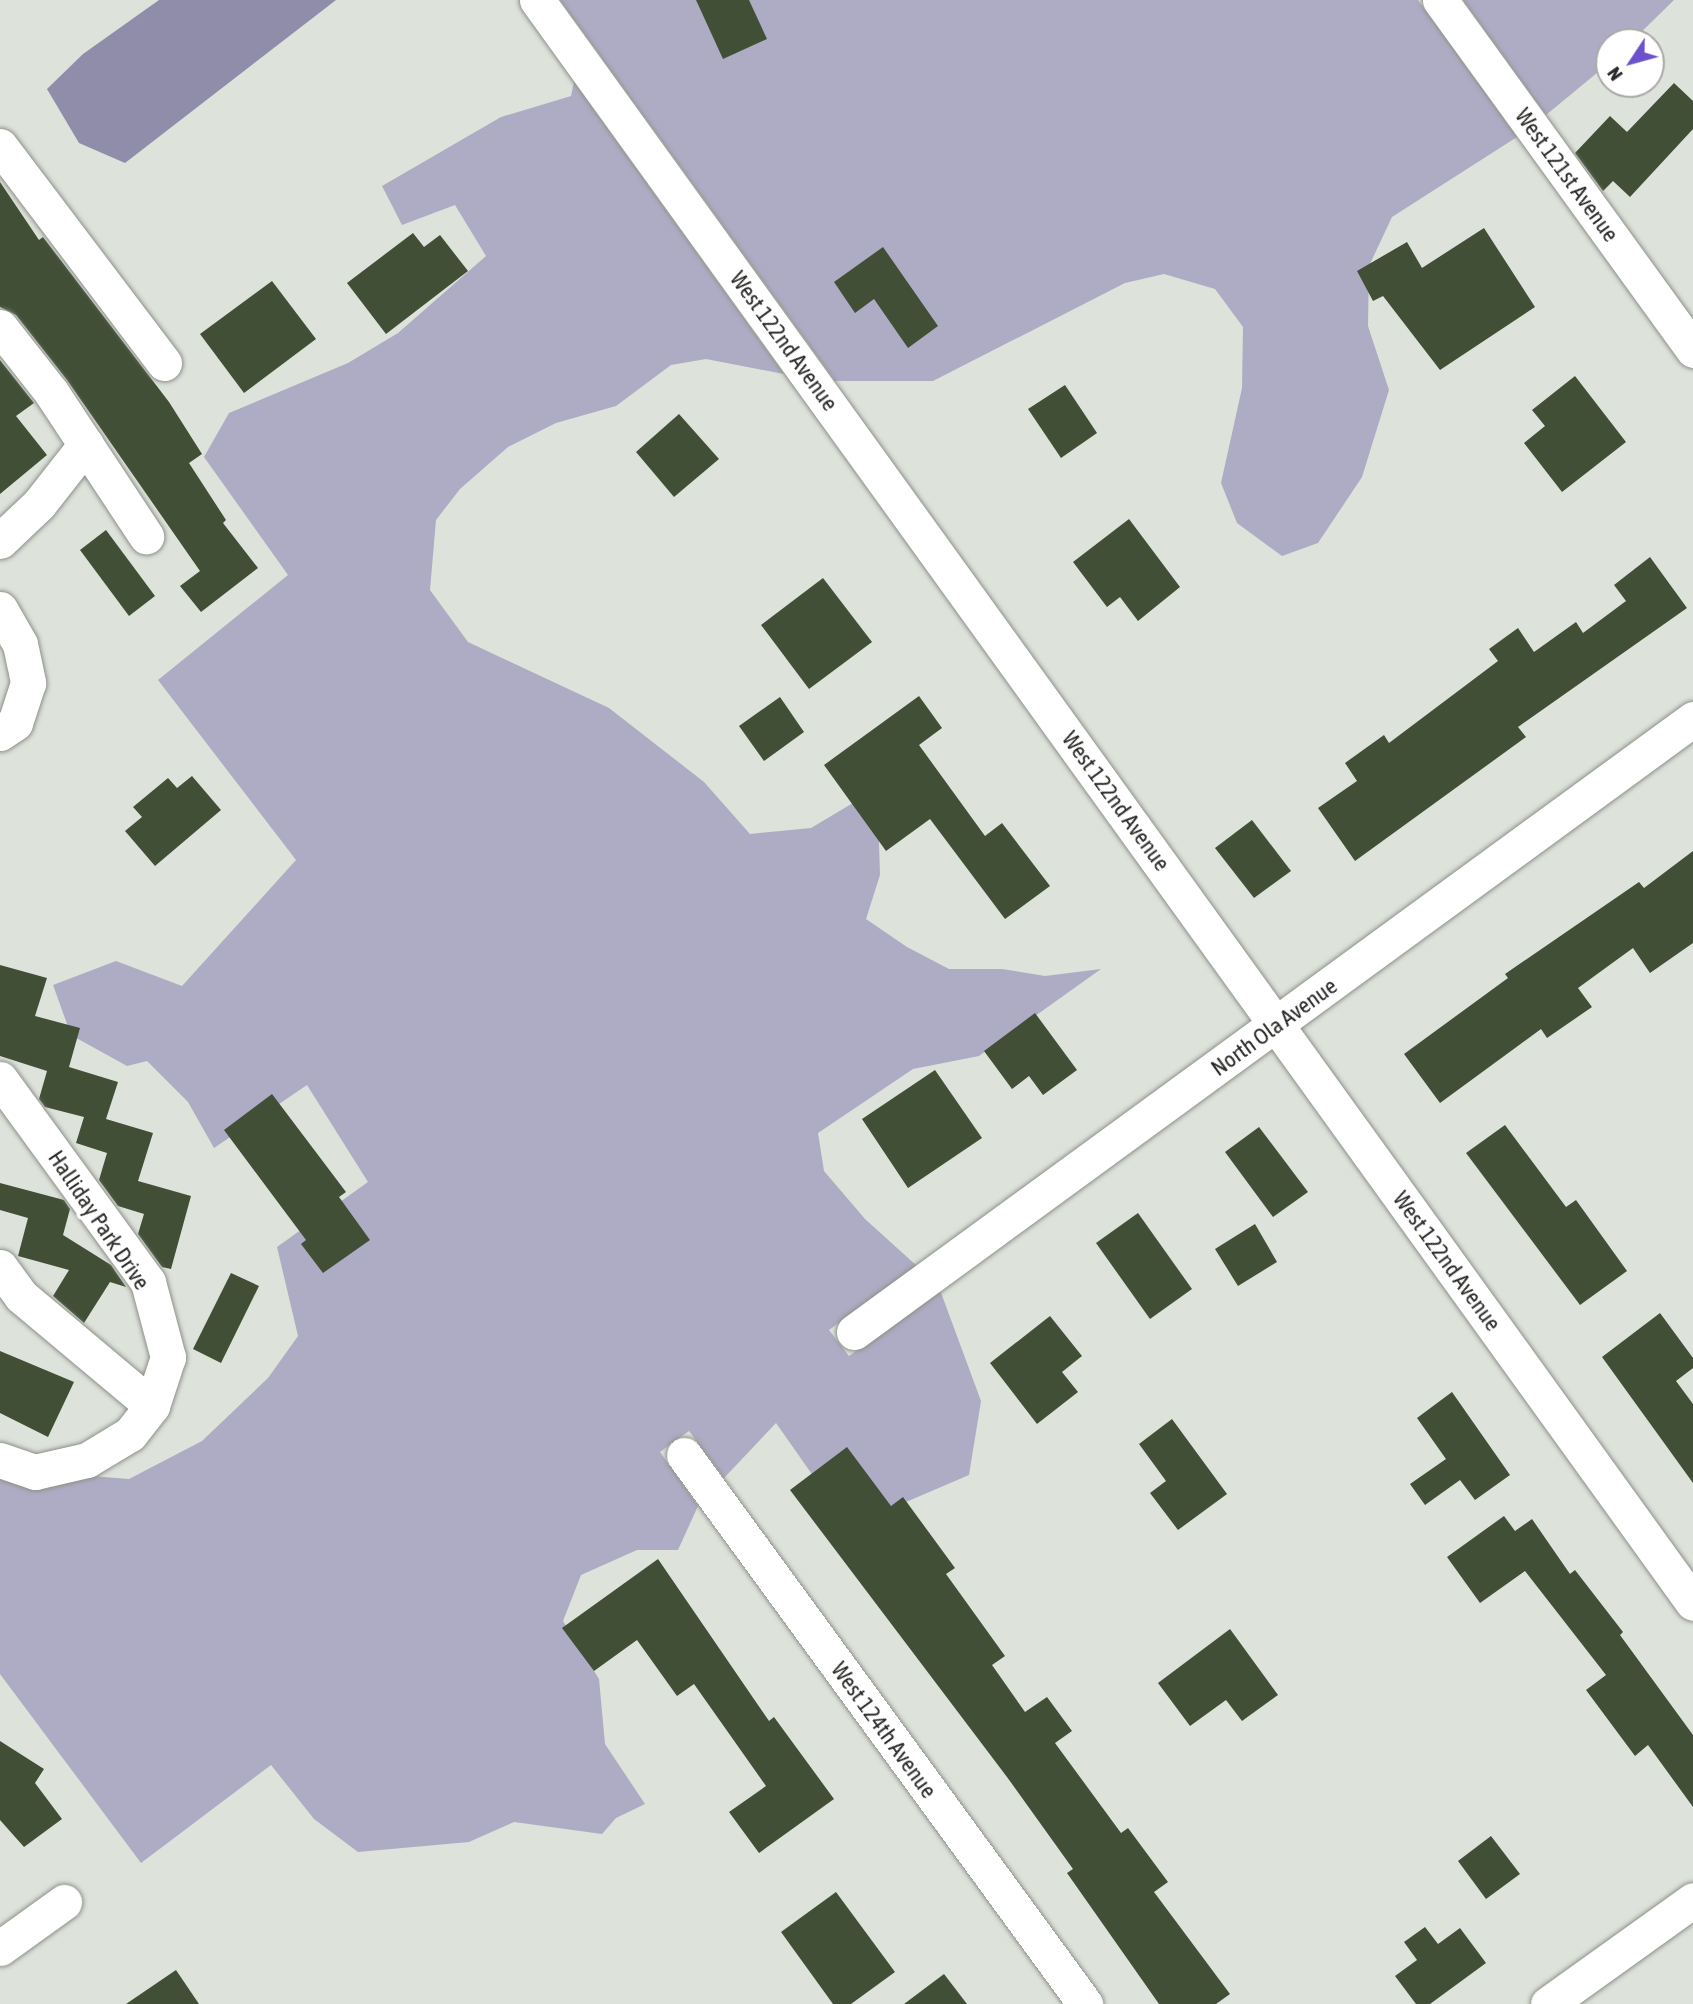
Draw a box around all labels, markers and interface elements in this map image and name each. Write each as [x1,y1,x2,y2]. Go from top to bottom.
north arrow [1595,28,1665,98]
text: N [1602,63,1627,85]
street label: West 121st Avenue [1509,103,1625,247]
street label: West 122nd Avenue [724,266,844,416]
street label: West 122nd Avenue [1056,726,1176,876]
street label: North Ola Avenue [1206,972,1342,1082]
street label: Halliday Park Drive [42,1145,156,1295]
street label: West 122nd Avenue [1387,1186,1507,1336]
street label: West 124th Avenue [825,1657,943,1803]

